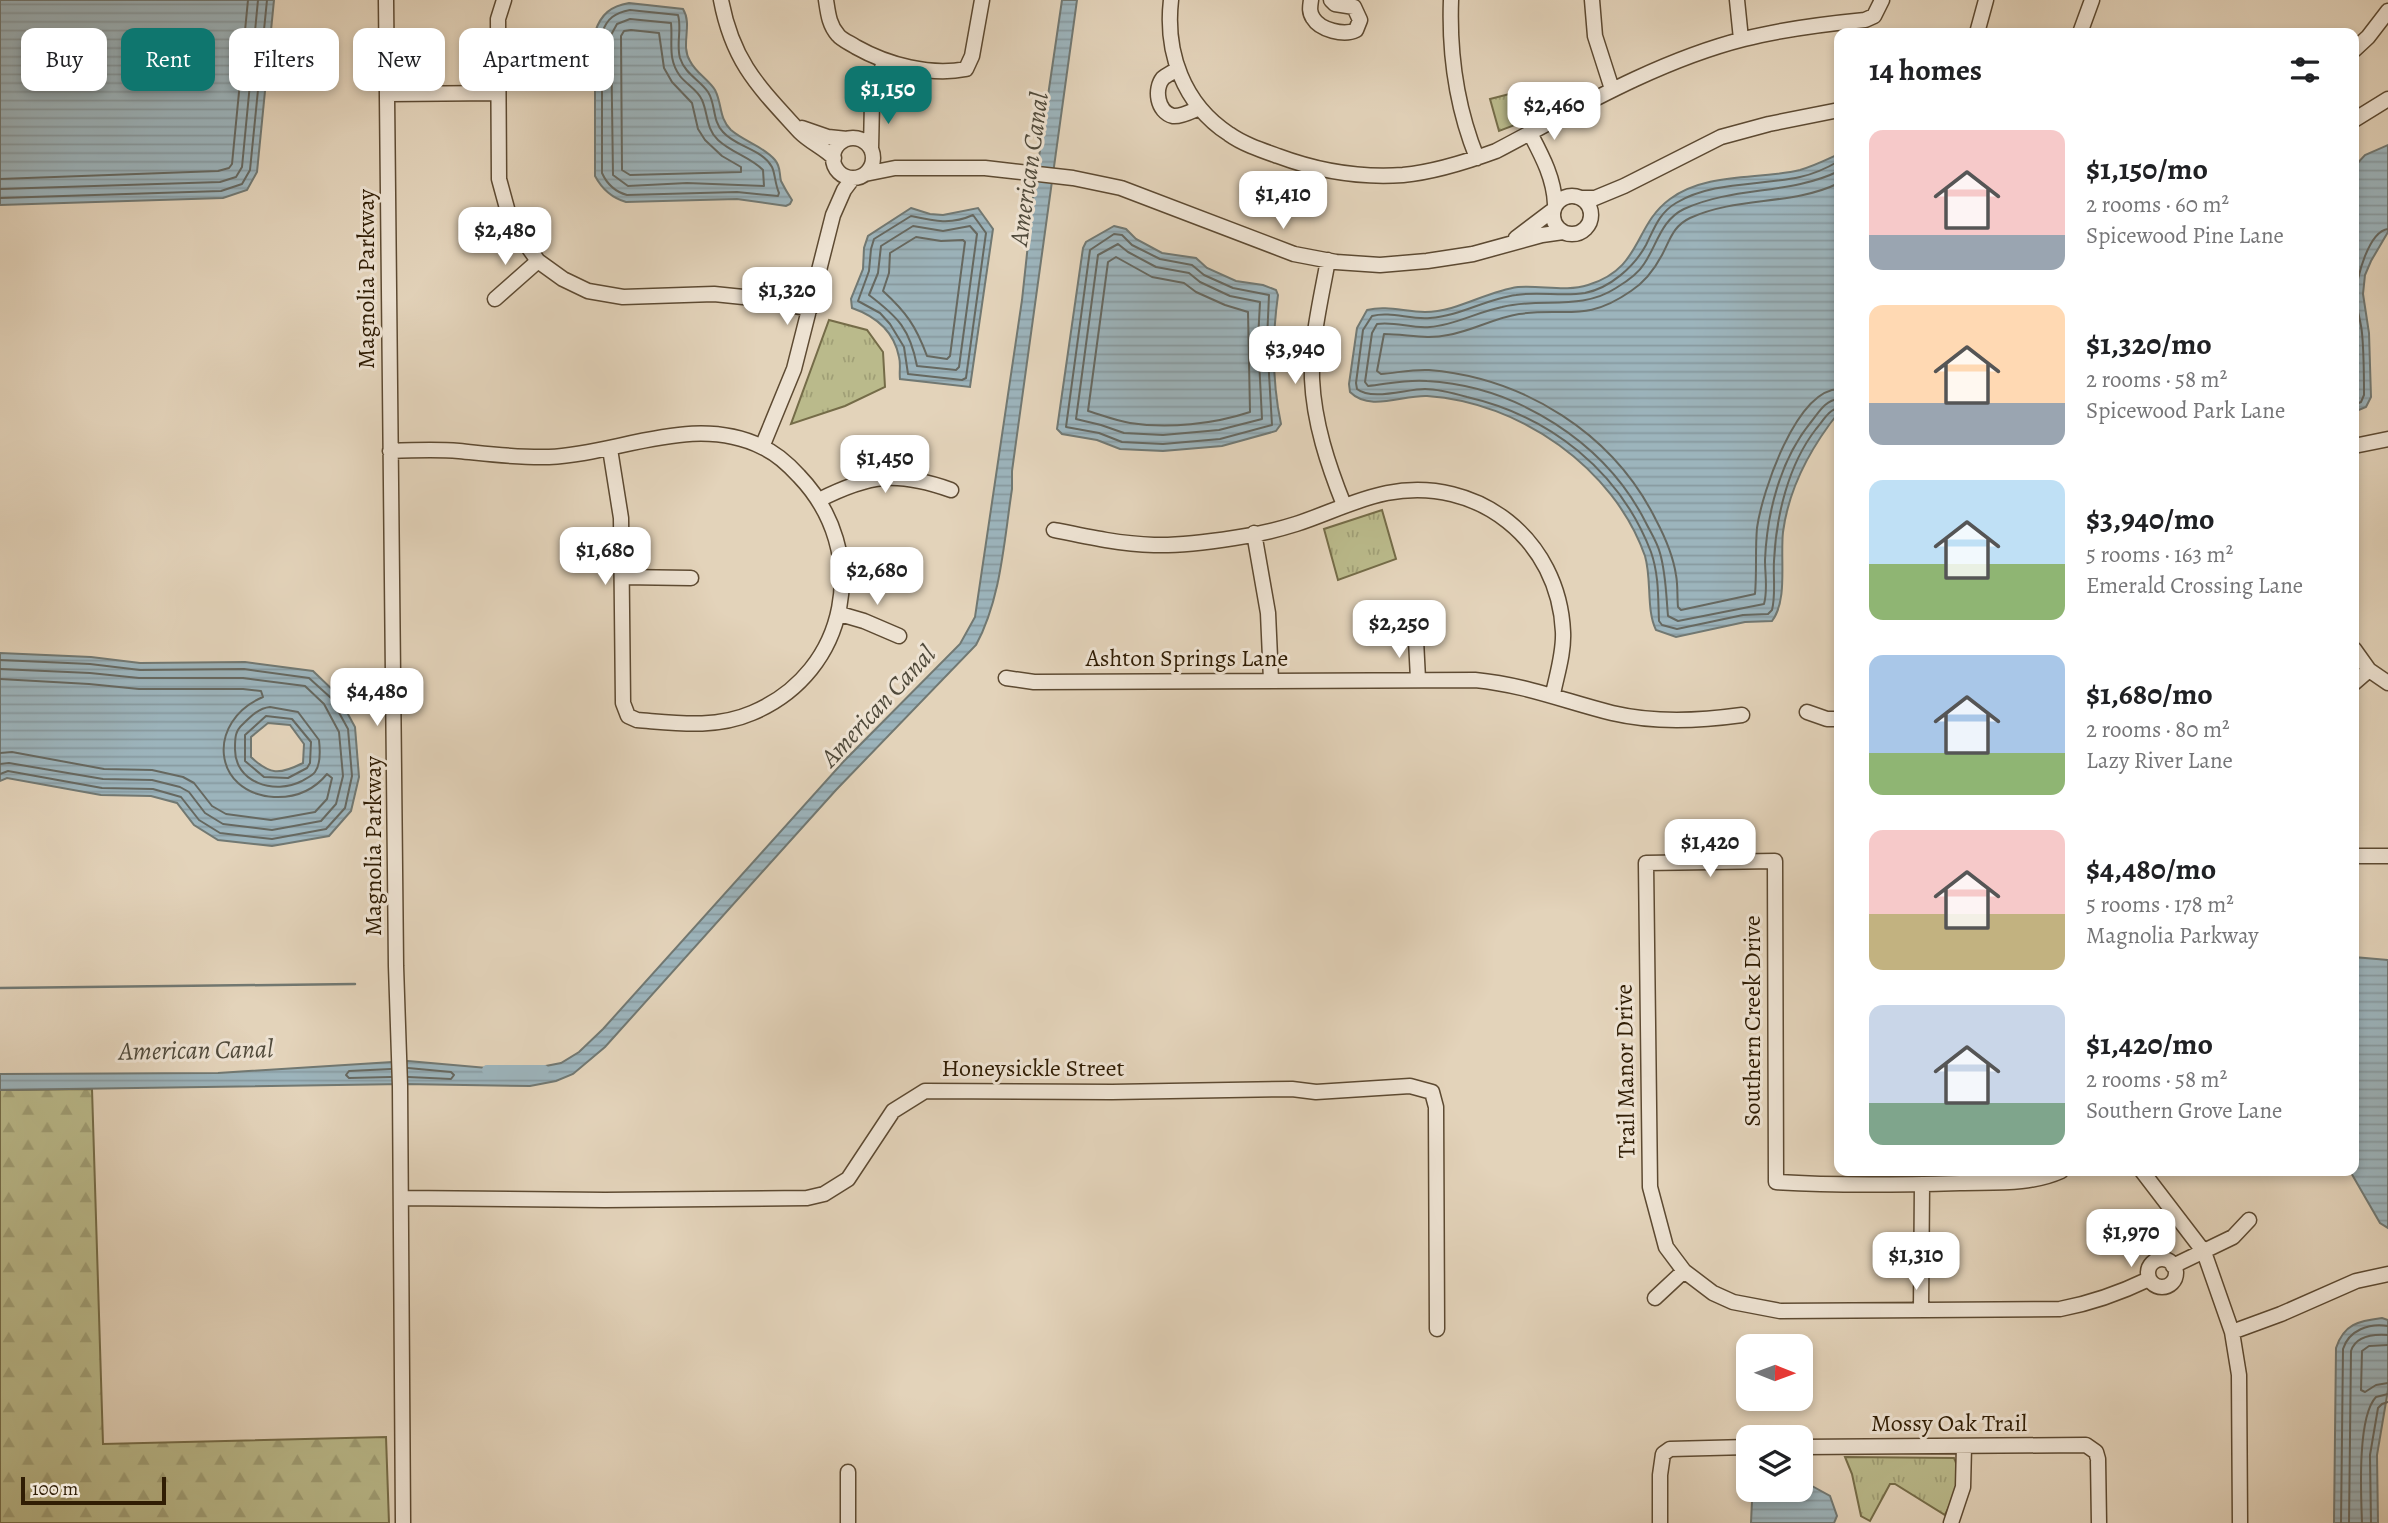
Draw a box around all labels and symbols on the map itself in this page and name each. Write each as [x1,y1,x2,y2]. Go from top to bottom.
pin: $1,150 [831,66,945,126]
pin: $2,460 [1497,82,1611,142]
water label: American Canal [1001,90,1057,250]
pin: $1,410 [1226,172,1340,231]
street label: Magnolia Parkway [350,189,382,369]
pin: $2,480 [448,208,562,267]
pin: $1,320 [730,268,844,327]
pin: $3,940 [1238,326,1352,386]
pin: $1,450 [828,435,942,495]
pin: $1,680 [548,528,662,587]
pin: $2,680 [820,548,934,607]
pin: $2,250 [1342,600,1456,660]
water label: American Canal [811,637,944,776]
street label: Ashton Springs Lane [1085,642,1288,674]
pin: $4,480 [320,668,434,728]
street label: Magnolia Parkway [357,756,389,936]
pin: $1,420 [1653,820,1767,879]
street label: Southern Creek Drive [1736,915,1768,1127]
street label: Trail Manor Drive [1607,984,1643,1158]
water label: American Canal [116,1031,274,1069]
street label: Honeysickle Street [941,1052,1125,1084]
pin: $1,970 [2074,1210,2188,1269]
pin: $1,310 [1859,1232,1973,1292]
north arrow [1736,1334,1813,1410]
street label: Mossy Oak Trail [1871,1407,2027,1439]
scale bar [21,1474,166,1506]

